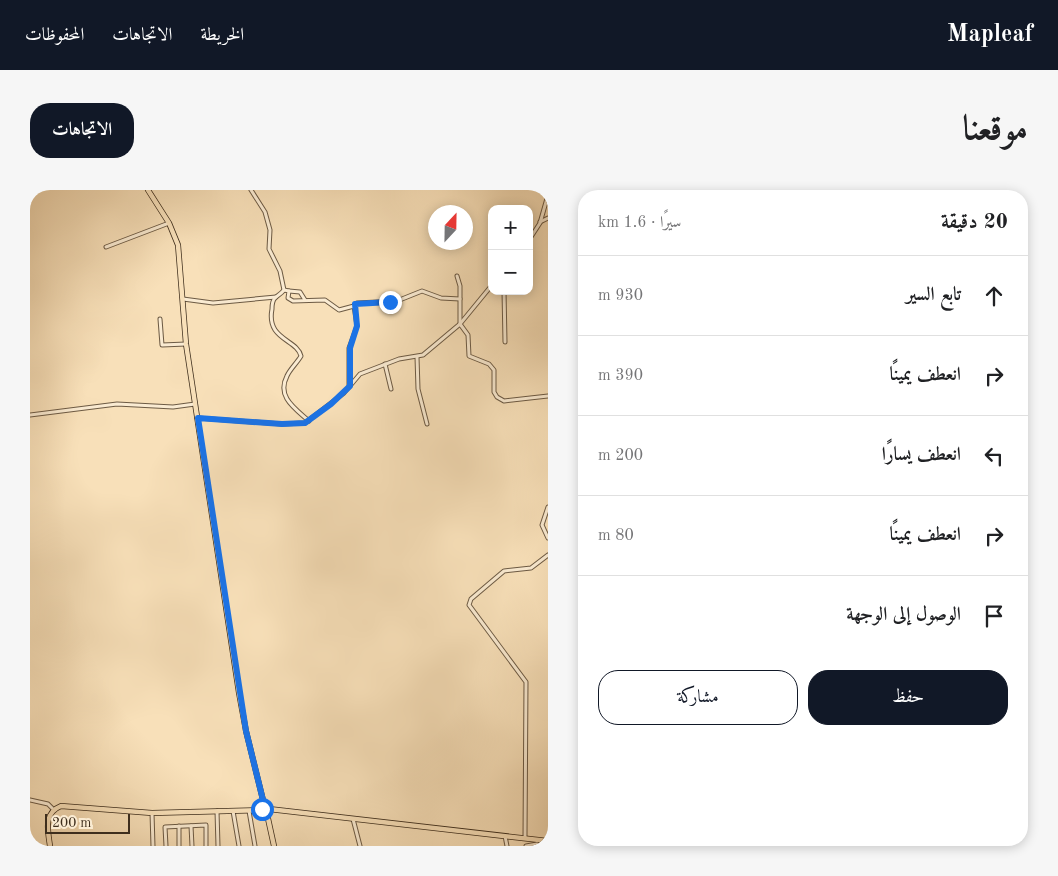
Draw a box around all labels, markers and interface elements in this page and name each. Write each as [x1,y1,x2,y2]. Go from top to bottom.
text: Mapleaf [947,23,1033,47]
text: المحفوظات [25,26,84,44]
text: الاتجاهات [112,26,172,44]
text: الخريطة [200,26,244,44]
button: الاتجاهات [30,103,134,158]
text: موقعنا [963,112,1028,147]
north arrow [428,205,473,250]
map controls [488,205,533,295]
button: + [488,205,533,250]
text: 20 دقيقة [941,212,1008,233]
text: سيرًا · 1.6 km [598,215,681,231]
button: − [488,250,533,295]
icon: ahead [980,282,1008,310]
text: تابع السير [906,286,961,305]
text: 930 m [598,288,643,304]
route end [379,291,402,314]
icon: right [980,362,1008,390]
text: انعطف يمينًا [889,366,961,385]
text: 390 m [598,368,643,384]
icon: left [980,442,1008,470]
text: انعطف يسارًا [882,446,961,465]
text: 200 m [598,448,643,464]
icon: right [980,522,1008,550]
text: انعطف يمينًا [889,526,961,545]
text: 80 m [598,528,634,544]
icon: arrive [980,602,1008,630]
text: الوصول إلى الوجهة [846,606,961,625]
button: مشاركة [598,670,798,725]
button: حفظ [808,670,1008,725]
route start [251,798,274,821]
scale bar [45,811,130,834]
text: 200 m [52,816,91,830]

